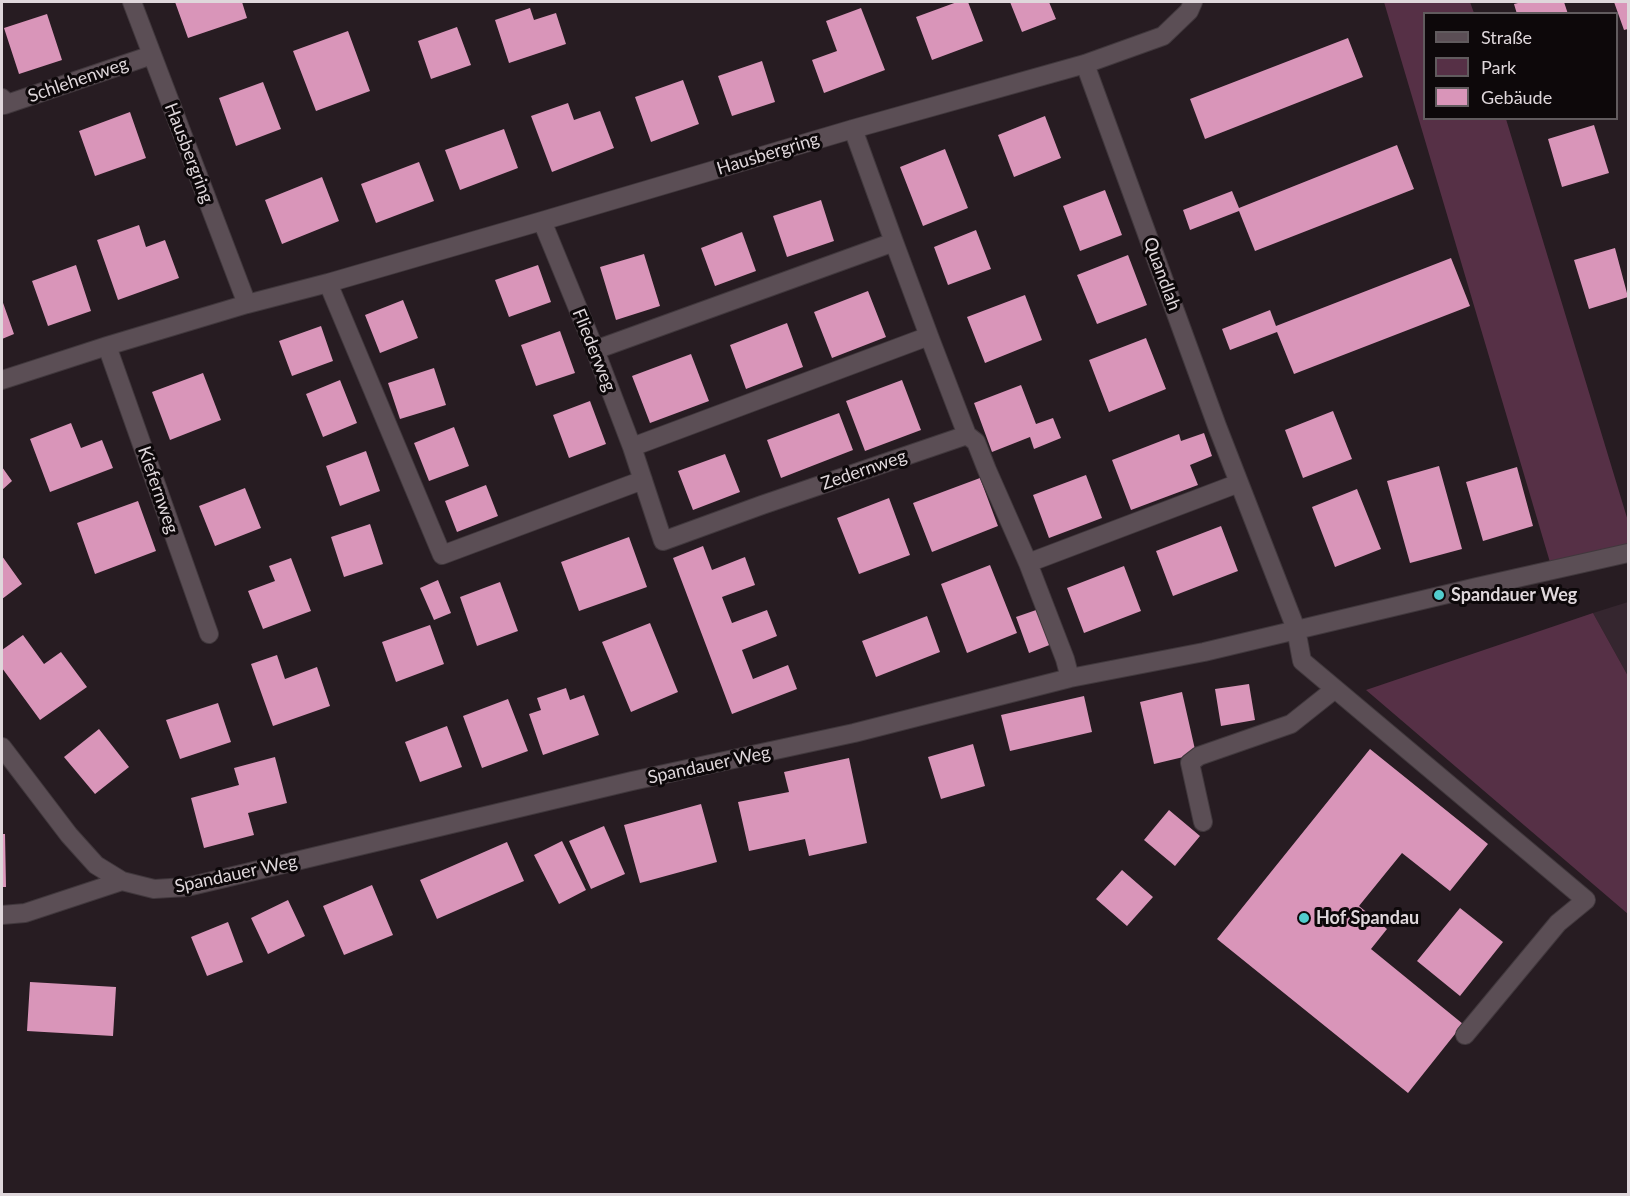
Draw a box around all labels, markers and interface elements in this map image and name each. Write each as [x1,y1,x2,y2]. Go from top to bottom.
legend [1423,12,1618,120]
text: Straße [1481,26,1532,48]
street label: Schlehenweg [25,53,131,107]
text: Park [1481,56,1516,78]
text: Gebäude [1481,86,1552,108]
street label: Hausbergring [160,100,218,206]
street label: Hausbergring [714,128,822,180]
street label: Quandlah [1139,234,1185,314]
street label: Fliederweg [568,306,620,394]
street label: Kiefernweg [133,444,183,536]
street label: Zedernweg [818,445,910,495]
place label: Spandauer Weg [1451,584,1577,606]
marker: Spandauer Weg [1432,588,1446,602]
street label: Spandauer Weg [646,741,772,789]
street label: Spandauer Weg [173,850,299,898]
place label: Hof Spandau [1316,907,1419,929]
marker: Hof Spandau [1297,911,1311,925]

